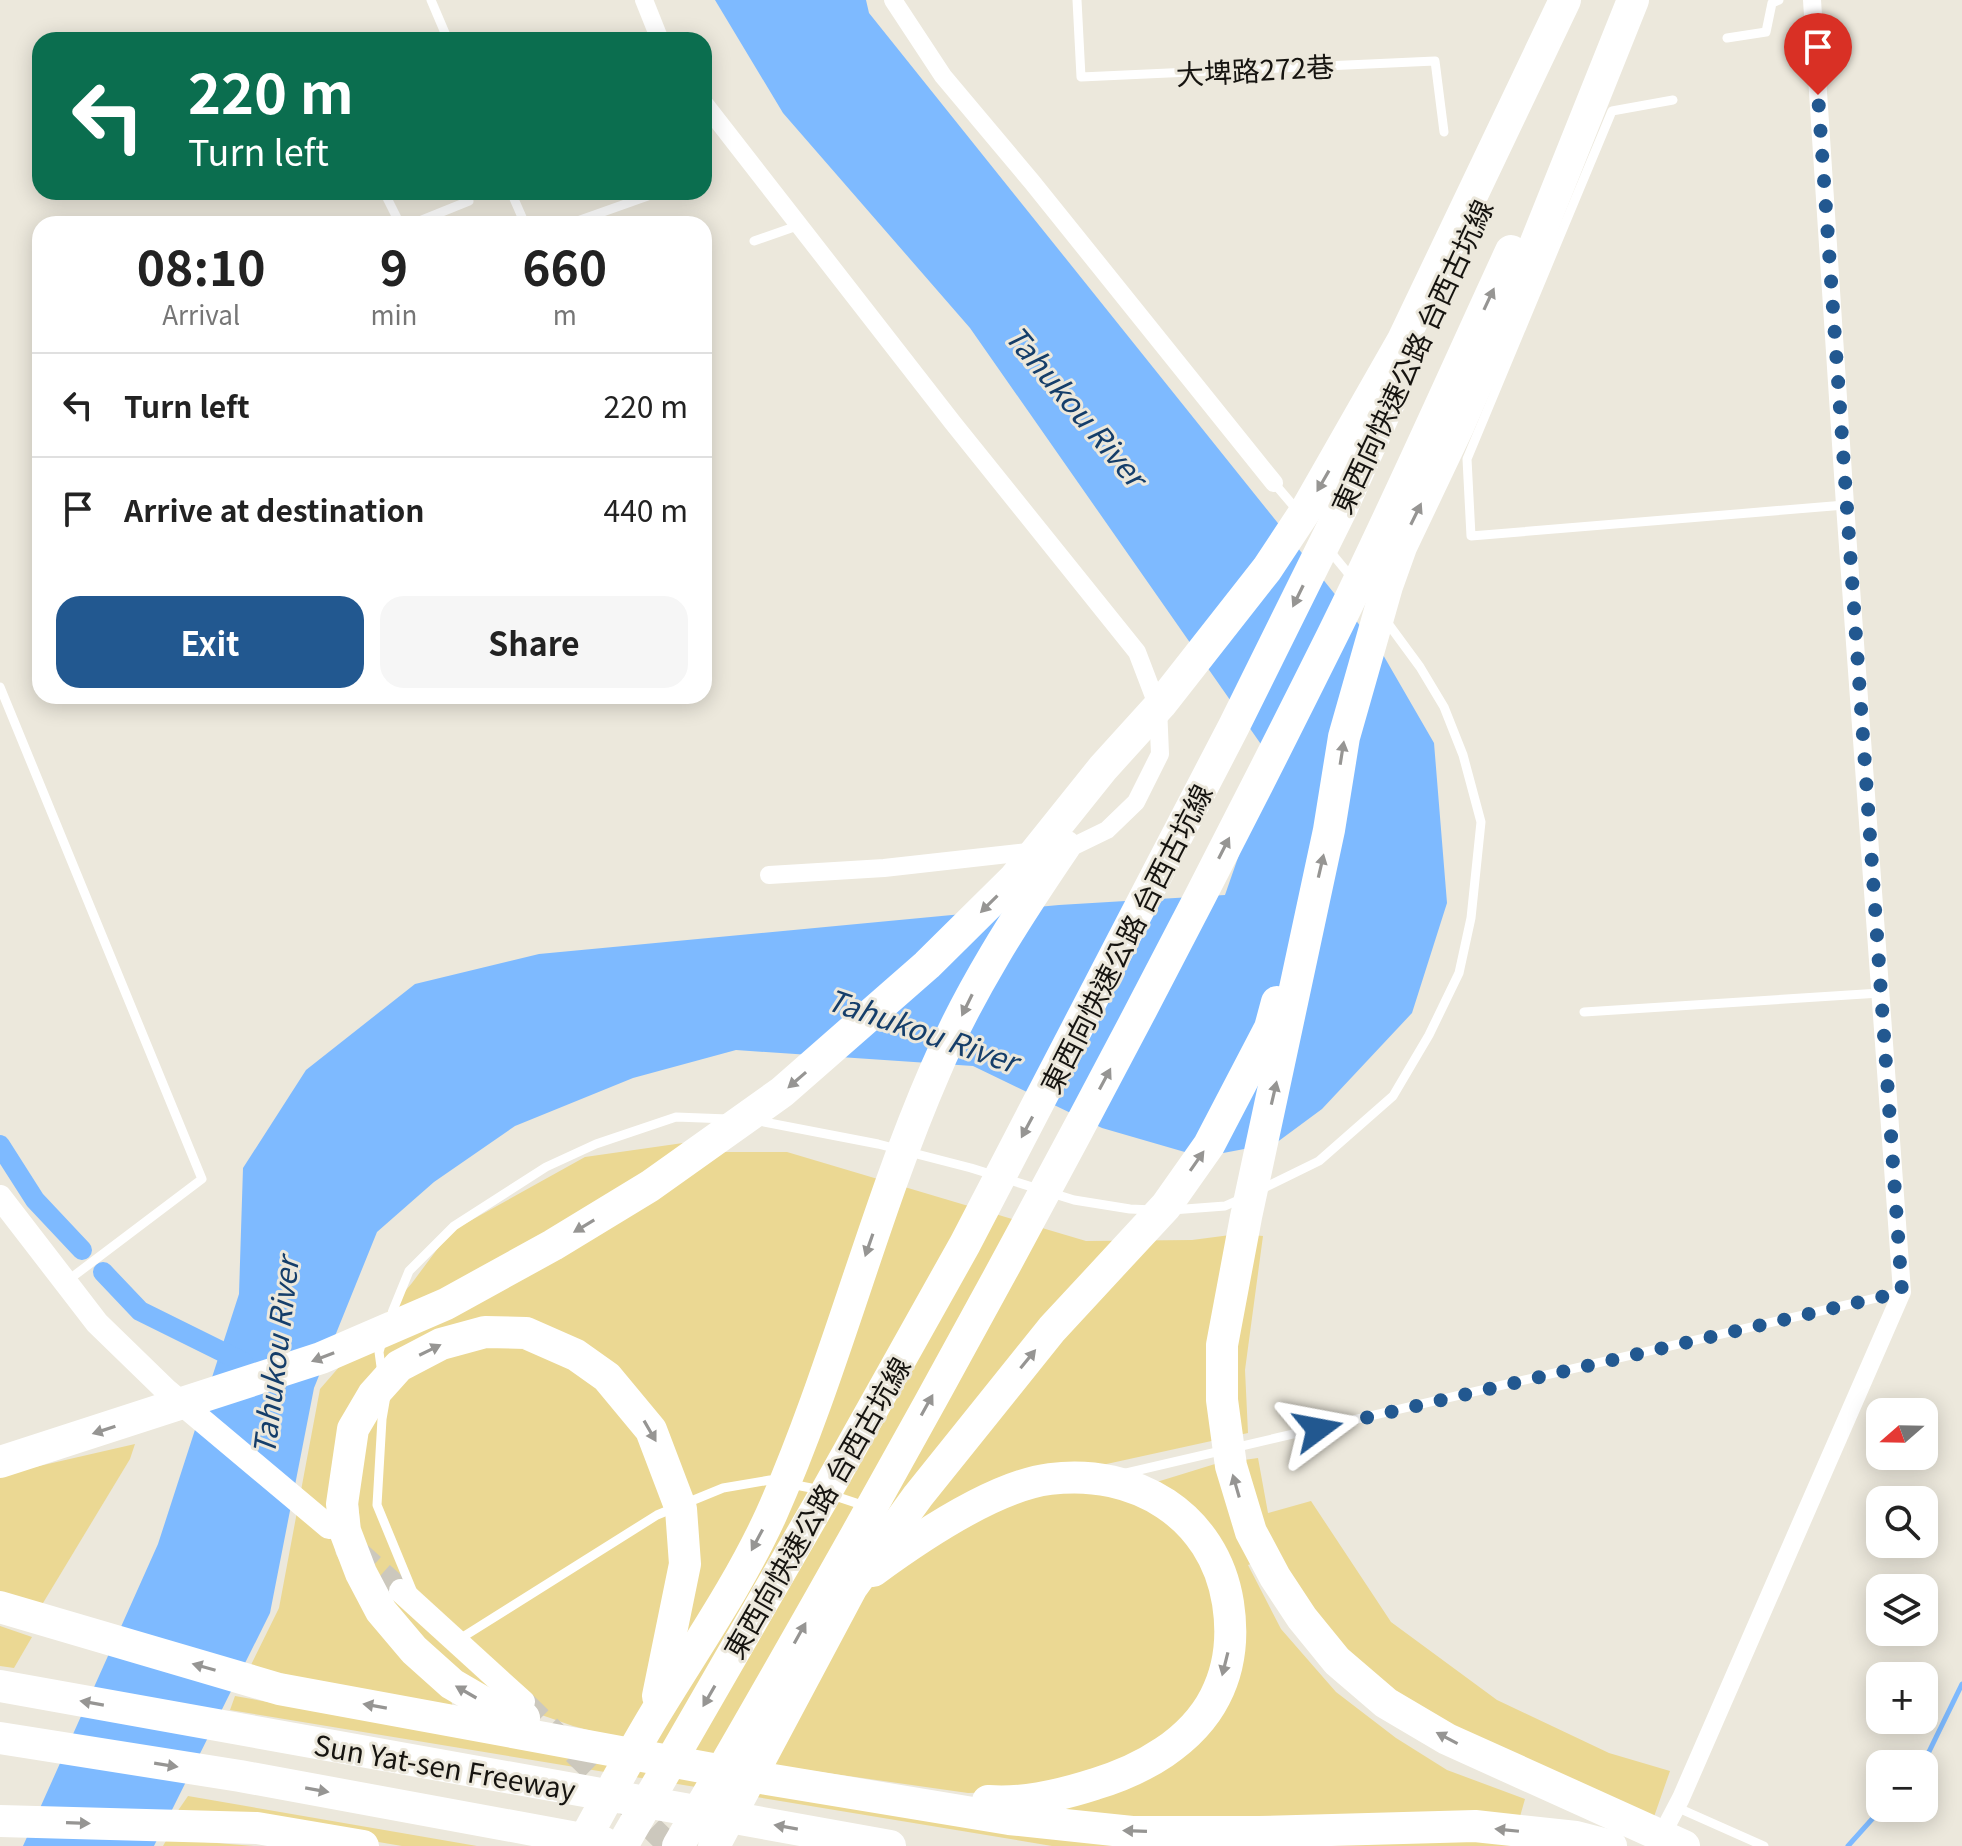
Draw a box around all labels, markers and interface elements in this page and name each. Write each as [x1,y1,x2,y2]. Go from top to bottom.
pin [1784,13,1852,95]
icon: arrive [1796,25,1840,69]
street label: 大埤路272巷 [1175,45,1335,93]
text: 220 m [188,49,354,130]
icon: left [56,64,160,168]
text: Turn left [188,124,329,176]
street label: 東西向快速公路 台西古坑線 [1321,192,1501,520]
text: 08:10 [137,230,266,300]
text: 9 [380,230,408,300]
text: 660 [522,230,607,300]
one-way arrow [1482,288,1496,311]
text: Arrival [162,295,240,332]
text: min [370,295,417,332]
text: m [553,295,577,332]
water label: Tahukou River [996,315,1161,499]
icon: left [56,383,100,427]
text: Turn left [124,383,250,427]
text: 220 m [604,383,688,427]
one-way arrow [1316,470,1330,493]
icon: arrive [56,487,100,531]
text: Arrive at destination [124,487,425,531]
text: 440 m [604,487,688,531]
one-way arrow [1409,502,1423,525]
one-way arrow [1292,585,1305,608]
button: Exit [56,596,364,688]
button: Share [380,596,688,688]
one-way arrow [1336,740,1349,765]
street label: 東西向快速公路 台西古坑線 [1029,776,1221,1100]
one-way arrow [1218,836,1231,859]
one-way arrow [1315,854,1328,879]
one-way arrow [980,894,999,913]
water label: Tahukou River [822,976,1028,1084]
one-way arrow [960,993,974,1016]
one-way arrow [1098,1067,1111,1090]
one-way arrow [788,1070,807,1088]
one-way arrow [1268,1080,1281,1105]
one-way arrow [1020,1115,1033,1138]
one-way arrow [1189,1151,1204,1172]
one-way arrow [572,1218,595,1233]
one-way arrow [863,1234,875,1258]
water label: Tahukou River [240,1250,308,1457]
one-way arrow [419,1343,442,1357]
street label: 東西向快速公路 台西古坑線 [713,1349,919,1665]
one-way arrow [1020,1349,1036,1369]
one-way arrow [311,1351,335,1364]
position arrow [1276,1387,1360,1471]
one-way arrow [920,1394,934,1417]
north arrow [1866,1398,1938,1470]
map controls [1866,1398,1938,1822]
one-way arrow [643,1420,657,1442]
one-way arrow [91,1424,115,1436]
one-way arrow [1229,1474,1242,1498]
button: search [1866,1486,1938,1558]
one-way arrow [751,1529,764,1552]
button: layers [1866,1574,1938,1646]
one-way arrow [794,1621,807,1644]
one-way arrow [1219,1652,1231,1677]
one-way arrow [192,1660,216,1673]
button: + [1866,1662,1938,1734]
one-way arrow [455,1685,477,1699]
one-way arrow [702,1685,716,1707]
one-way arrow [79,1696,104,1708]
one-way arrow [362,1699,387,1711]
street label: Sun Yat-sen Freeway [311,1723,579,1809]
one-way arrow [1436,1732,1458,1746]
button: − [1866,1750,1938,1822]
one-way arrow [154,1759,179,1771]
one-way arrow [305,1785,330,1797]
one-way arrow [66,1817,91,1829]
one-way arrow [773,1821,798,1833]
one-way arrow [1494,1823,1519,1836]
one-way arrow [1122,1825,1147,1838]

